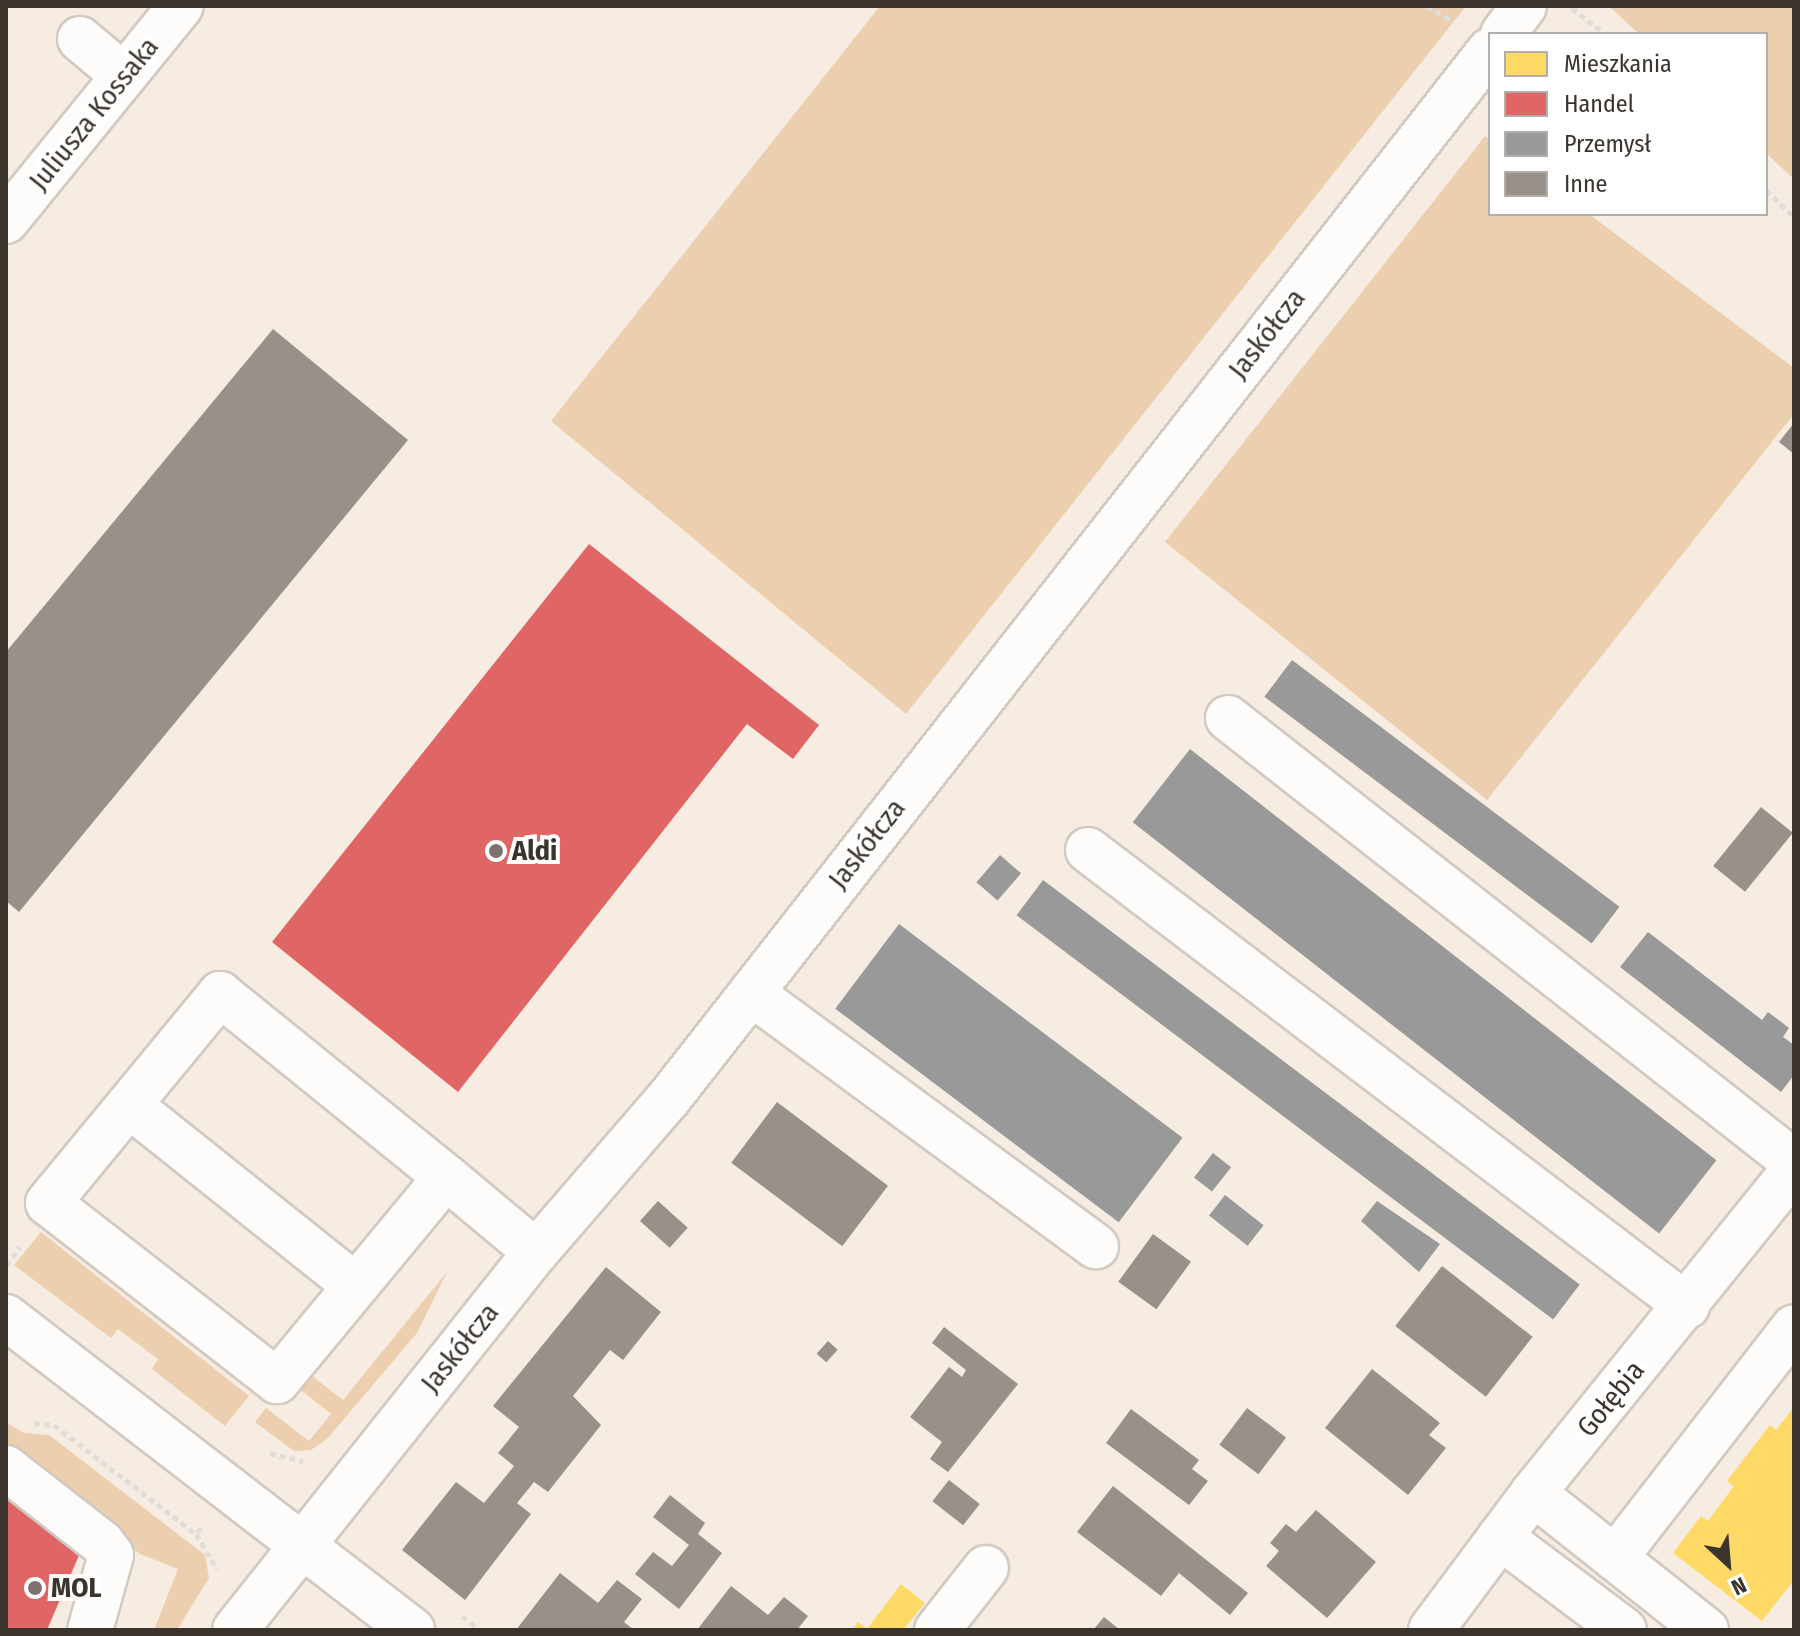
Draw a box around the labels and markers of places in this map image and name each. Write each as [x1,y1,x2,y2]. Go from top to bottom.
place label: Aldi [512,834,557,868]
marker: Aldi [487,842,505,860]
place label: MOL [51,1571,102,1605]
marker: MOL [26,1579,44,1597]

